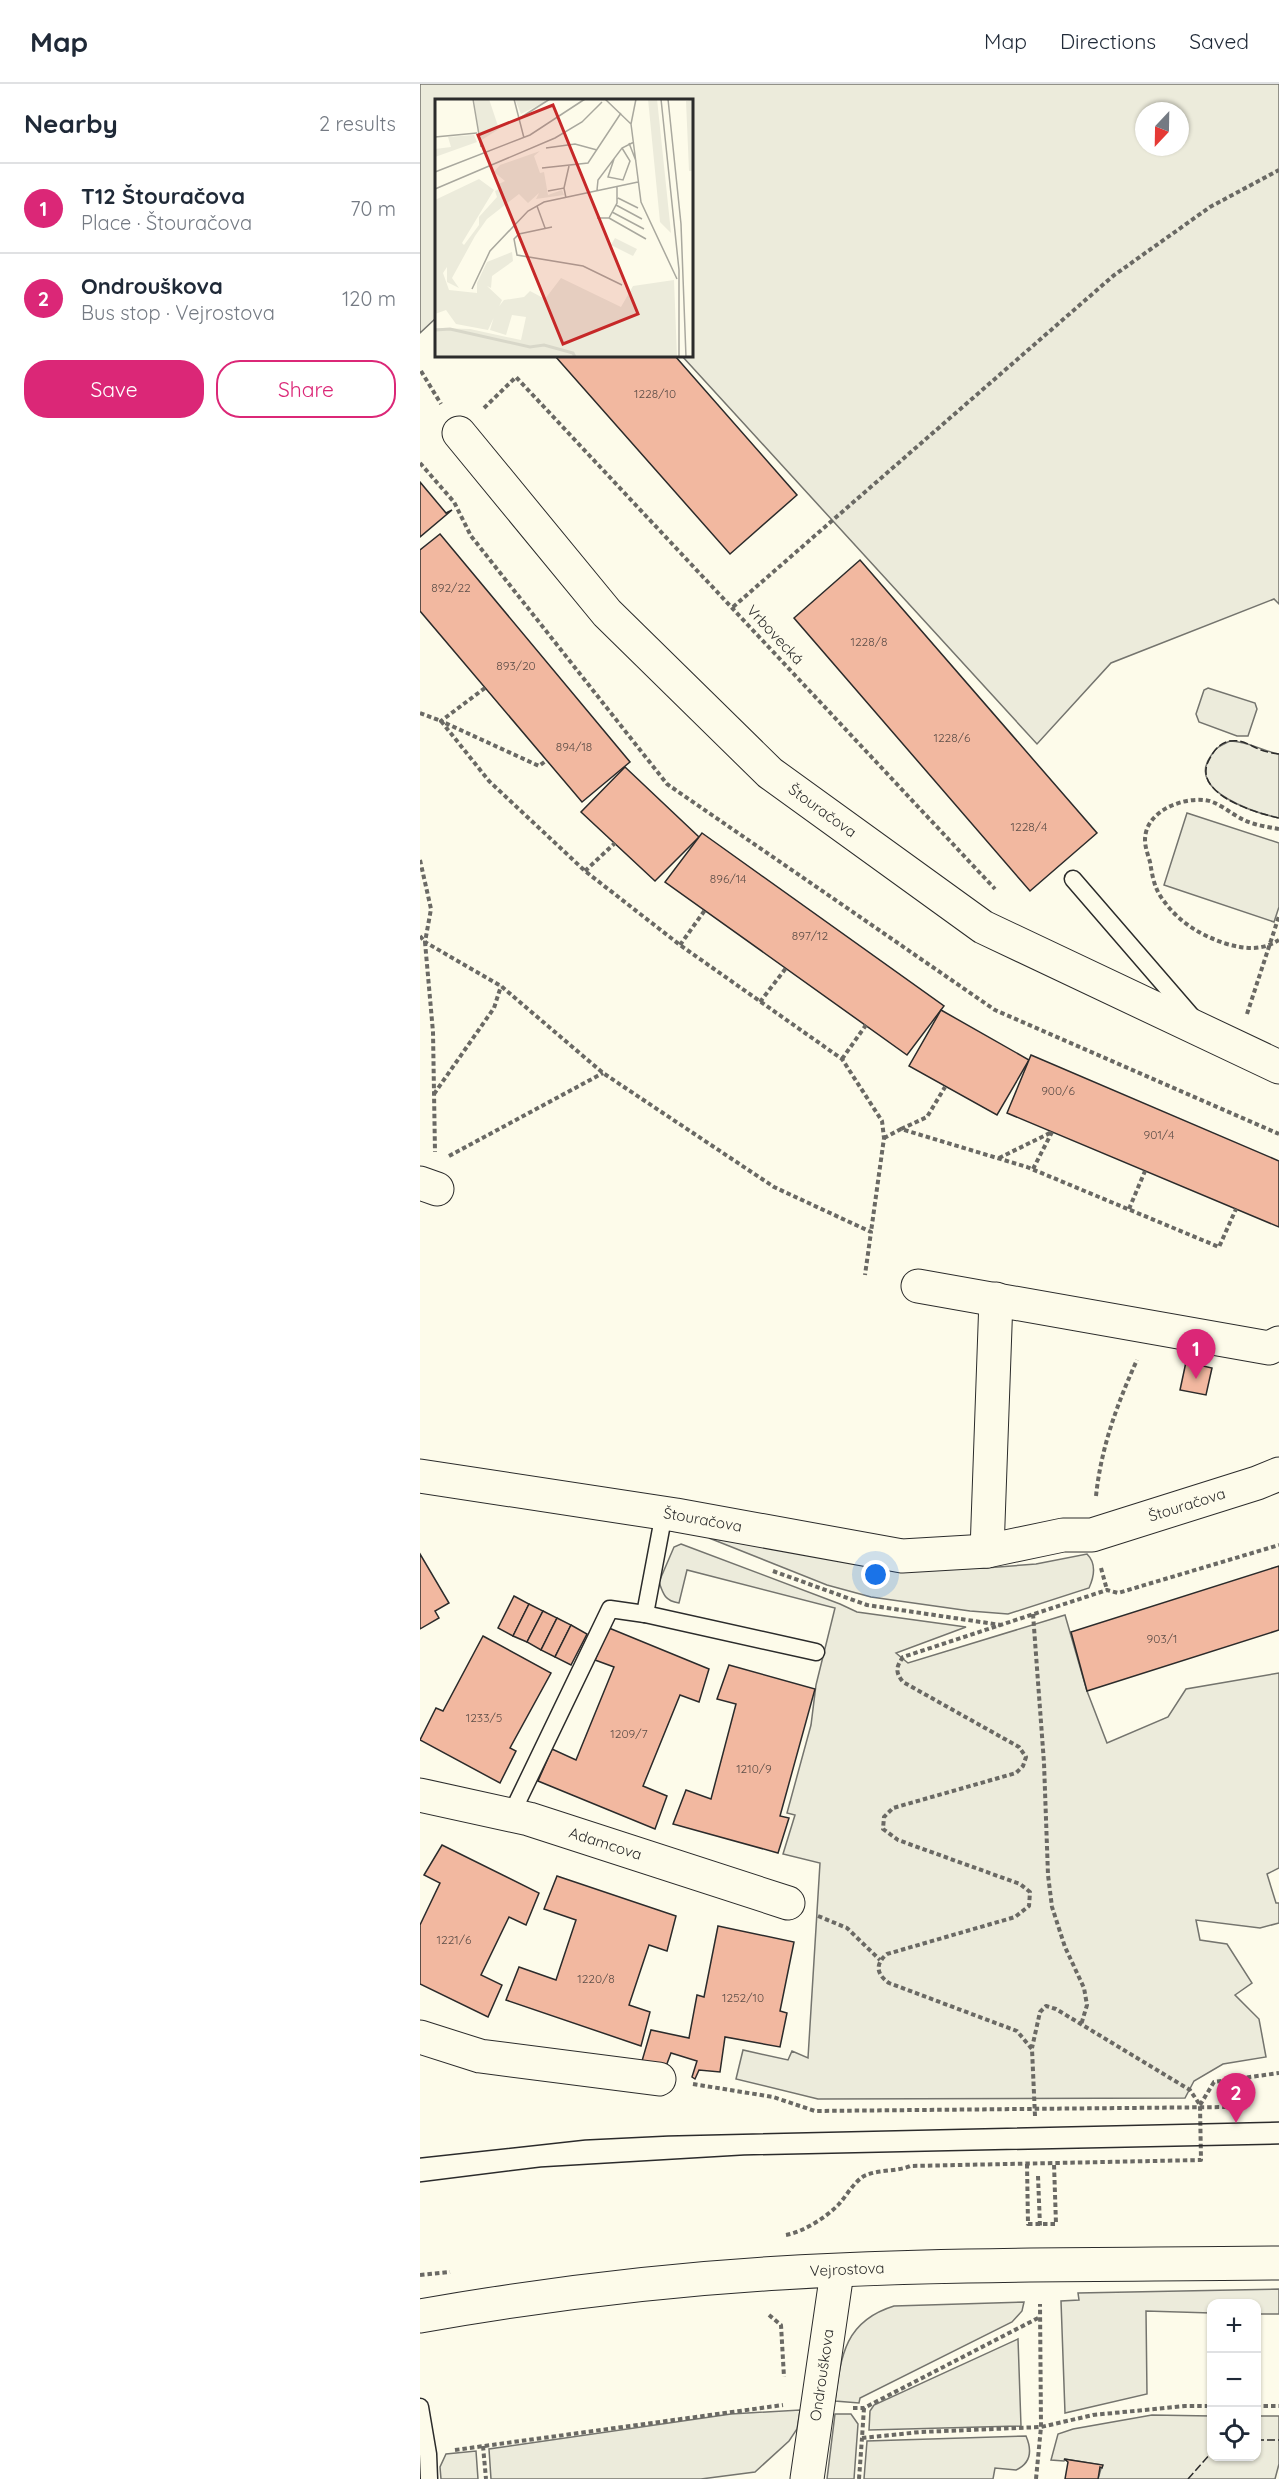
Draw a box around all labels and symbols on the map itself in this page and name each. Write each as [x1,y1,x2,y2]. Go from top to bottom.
inset map [435,99,693,357]
north arrow [1135,102,1189,156]
house number: 1228/10 [634,386,676,401]
house number: 892/22 [431,580,471,595]
street label: Vrbovecká [743,601,808,668]
house number: 1228/8 [851,634,887,649]
house number: 893/20 [496,658,536,673]
house number: 1228/6 [934,730,971,745]
house number: 894/18 [556,739,592,754]
street label: Štouračova [785,779,860,841]
house number: 1228/4 [1011,819,1047,834]
house number: 896/14 [710,871,746,886]
house number: 897/12 [792,928,829,943]
house number: 900/6 [1041,1083,1075,1098]
house number: 901/4 [1144,1127,1174,1142]
pin: 1 [1176,1330,1216,1379]
street label: Štouračova [1146,1484,1228,1526]
street label: Štouračova [662,1503,744,1536]
your location [861,1560,890,1589]
house number: 903/1 [1147,1631,1177,1646]
house number: 1233/5 [466,1710,502,1725]
house number: 1209/7 [610,1726,648,1741]
house number: 1210/9 [736,1761,772,1776]
street label: Adamcova [567,1823,644,1864]
house number: 1221/6 [437,1932,472,1947]
house number: 1220/8 [577,1971,615,1986]
house number: 1252/10 [722,1990,764,2005]
pin: 2 [1216,2074,1256,2123]
street label: Vejrostova [809,2258,885,2280]
street label: Ondrouškova [805,2328,838,2422]

